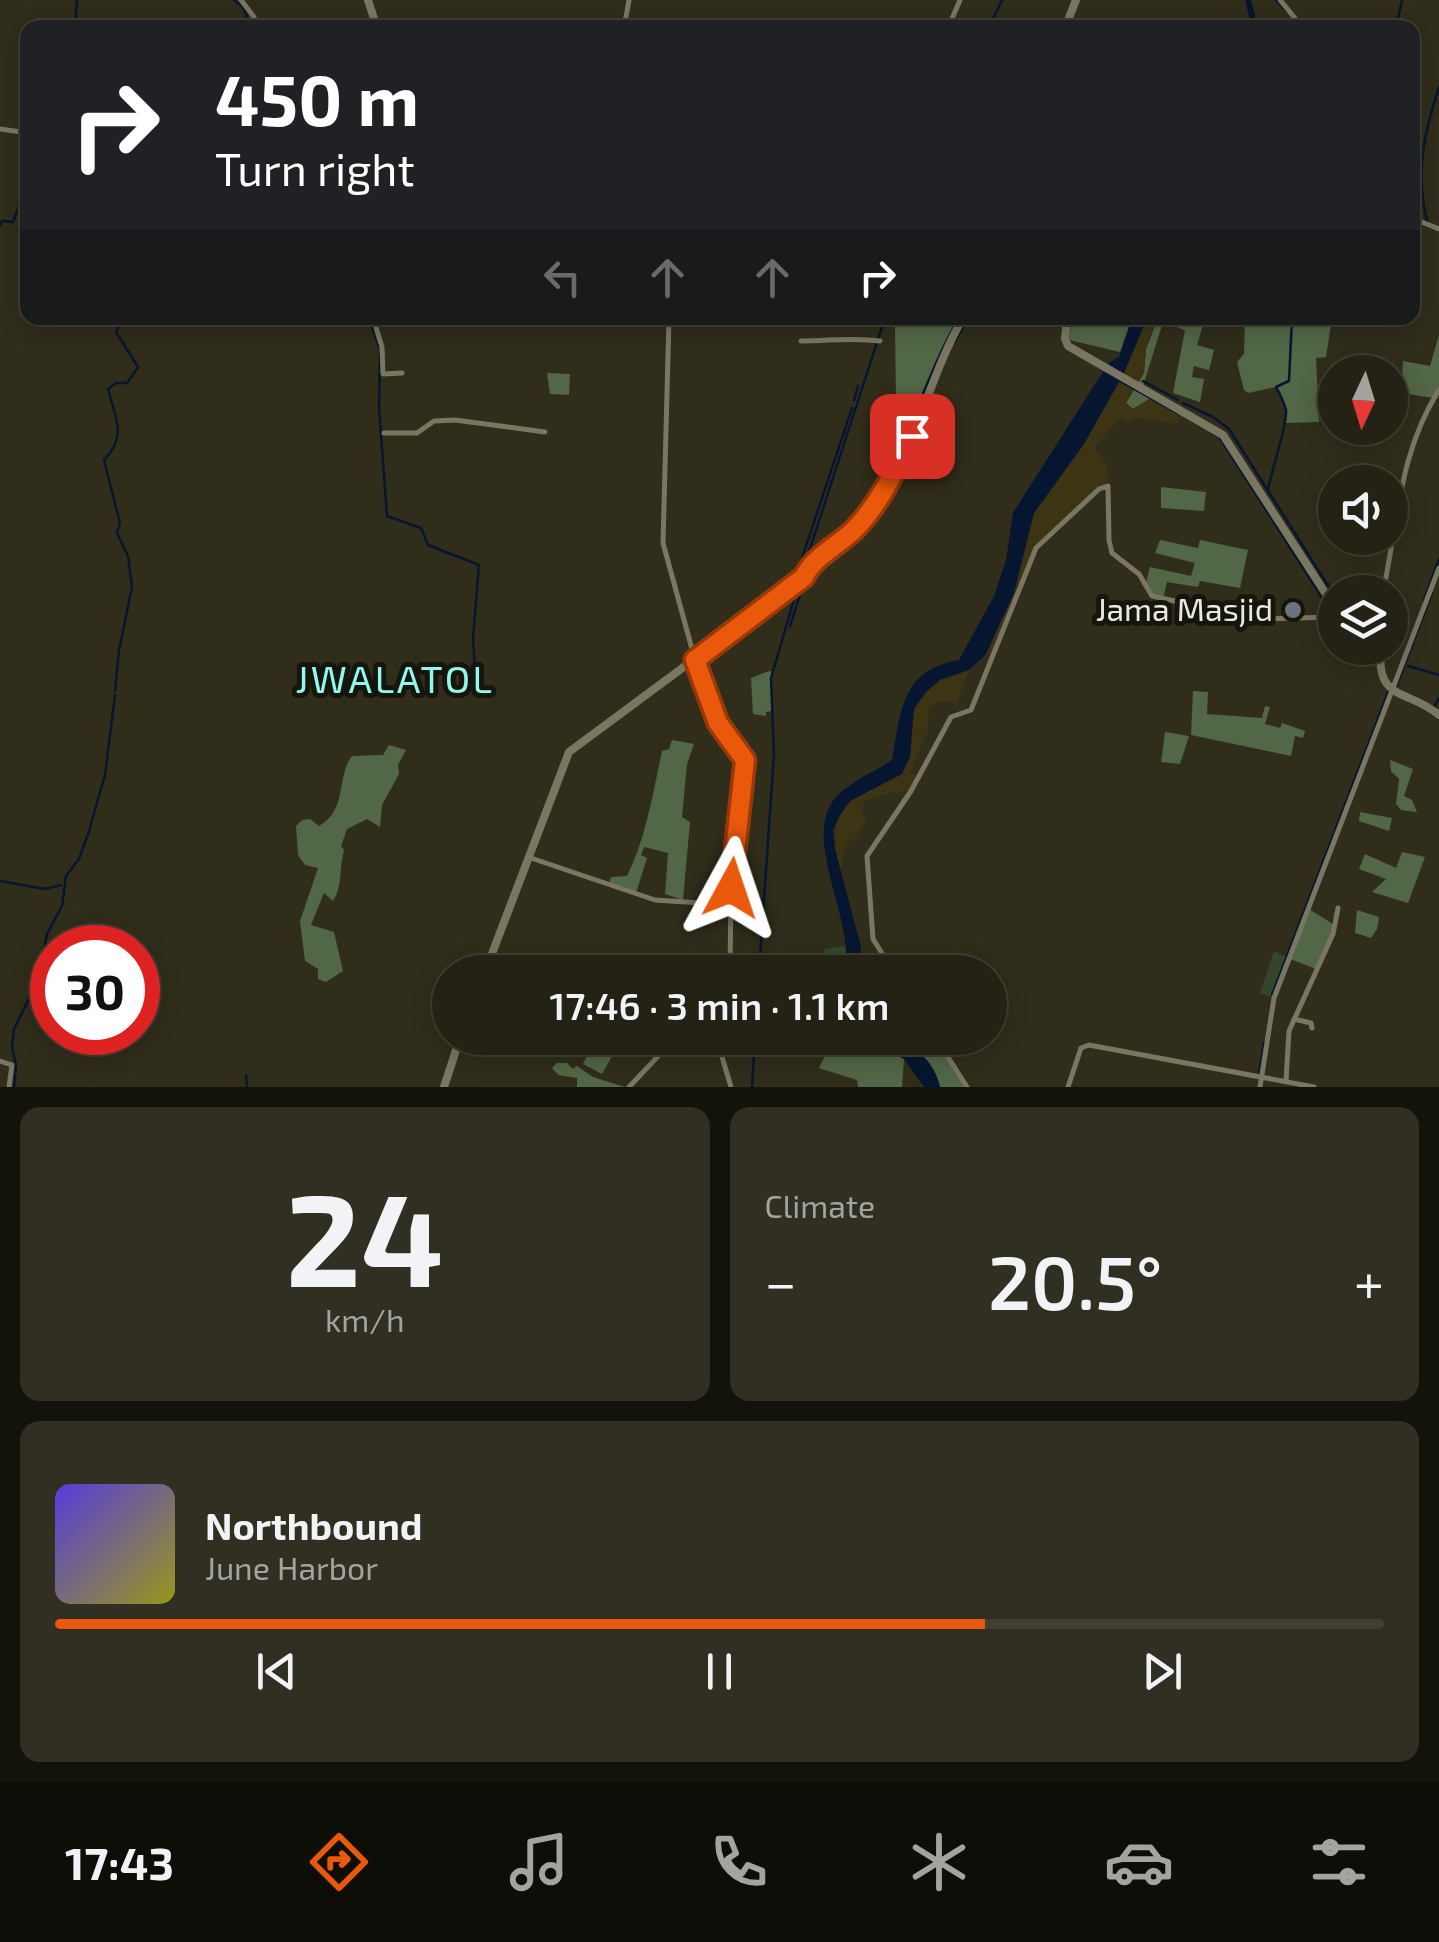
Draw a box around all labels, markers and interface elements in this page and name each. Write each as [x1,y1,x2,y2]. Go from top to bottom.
text: 450 m [215,56,419,140]
icon: right [50,60,180,190]
text: Turn right [215,141,415,195]
icon: left [535,250,590,305]
icon: ahead [640,250,695,305]
icon: ahead [745,250,800,305]
icon: right [850,250,905,305]
north arrow [1318,355,1408,445]
map controls [1318,355,1408,665]
pin [870,394,955,479]
icon: arrive [885,409,940,464]
button: sound [1318,465,1408,555]
button: layers [1318,575,1408,665]
place label: Jama Masjid [1096,589,1273,628]
marker: Jama Masjid [1282,599,1304,621]
district label: JWALATOL [295,655,495,701]
position arrow [679,836,783,940]
speed limit sign: 30 [30,925,160,1055]
text: 17:46 · 3 min · 1.1 km [550,982,889,1028]
text: 24 [286,1157,444,1313]
text: Climate [765,1186,875,1224]
text: 20.5° [988,1235,1162,1325]
text: − [765,1248,797,1314]
text: + [1354,1248,1384,1314]
text: km/h [325,1300,404,1338]
text: Northbound [205,1502,423,1548]
text: June Harbor [205,1548,378,1586]
icon: previous [249,1644,304,1699]
icon: pause [692,1644,747,1699]
icon: next [1135,1644,1190,1699]
icon: directions [304,1827,374,1897]
icon: music [504,1827,574,1897]
icon: phone [704,1827,774,1897]
icon: climate [904,1827,974,1897]
icon: car [1104,1827,1174,1897]
icon: filters [1304,1827,1374,1897]
text: 17:43 [65,1835,174,1889]

